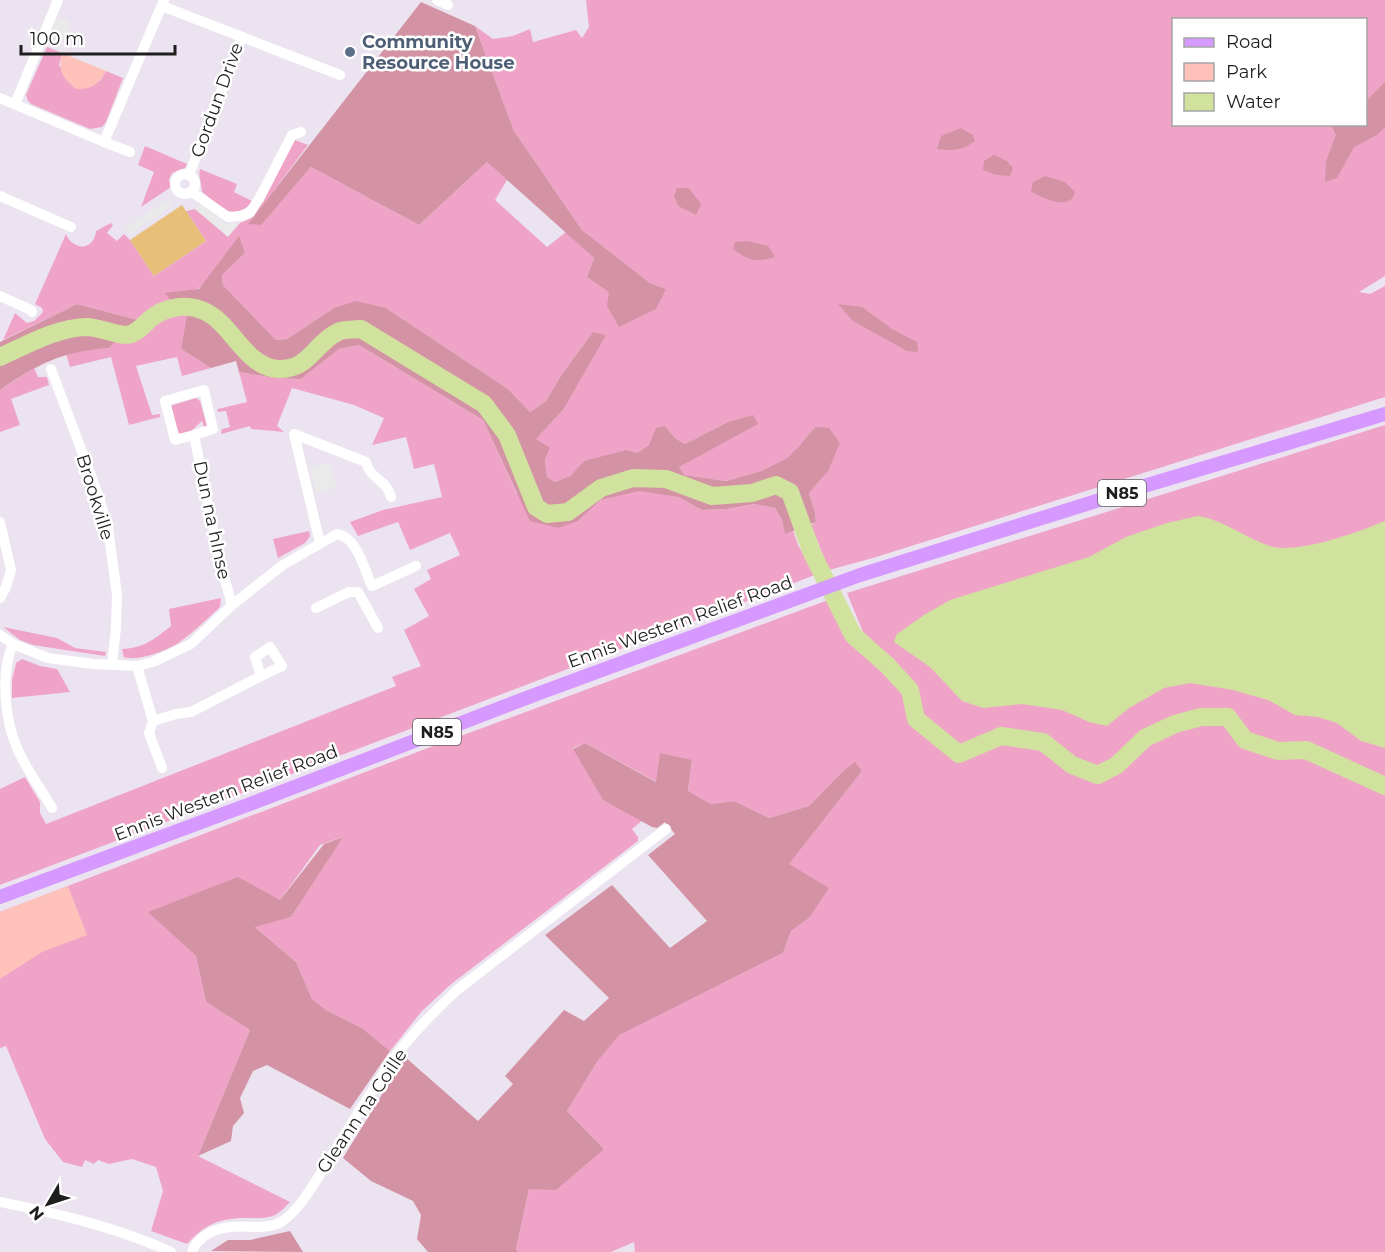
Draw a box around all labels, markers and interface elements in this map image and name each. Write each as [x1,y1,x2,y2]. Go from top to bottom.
scale bar [21,18,176,56]
legend [1172,18,1367,126]
text: 100 m [30,28,84,50]
place label: Community Resource House [362,31,515,74]
text: Road [1226,31,1273,53]
street label: Gordun Drive [186,39,248,160]
marker: Community Resource House [343,45,357,59]
text: Park [1226,61,1267,83]
text: Water [1226,91,1281,113]
street label: Brookville [72,451,119,543]
street label: Dun na hInse [189,459,235,581]
road number: N85 [1098,480,1146,506]
street label: Ennis Western Relief Road [565,571,795,673]
road number: N85 [413,719,461,745]
street label: Ennis Western Relief Road [111,740,341,846]
street label: Gleann na Coille [312,1044,412,1177]
north arrow [18,1174,78,1234]
text: N [25,1202,48,1224]

